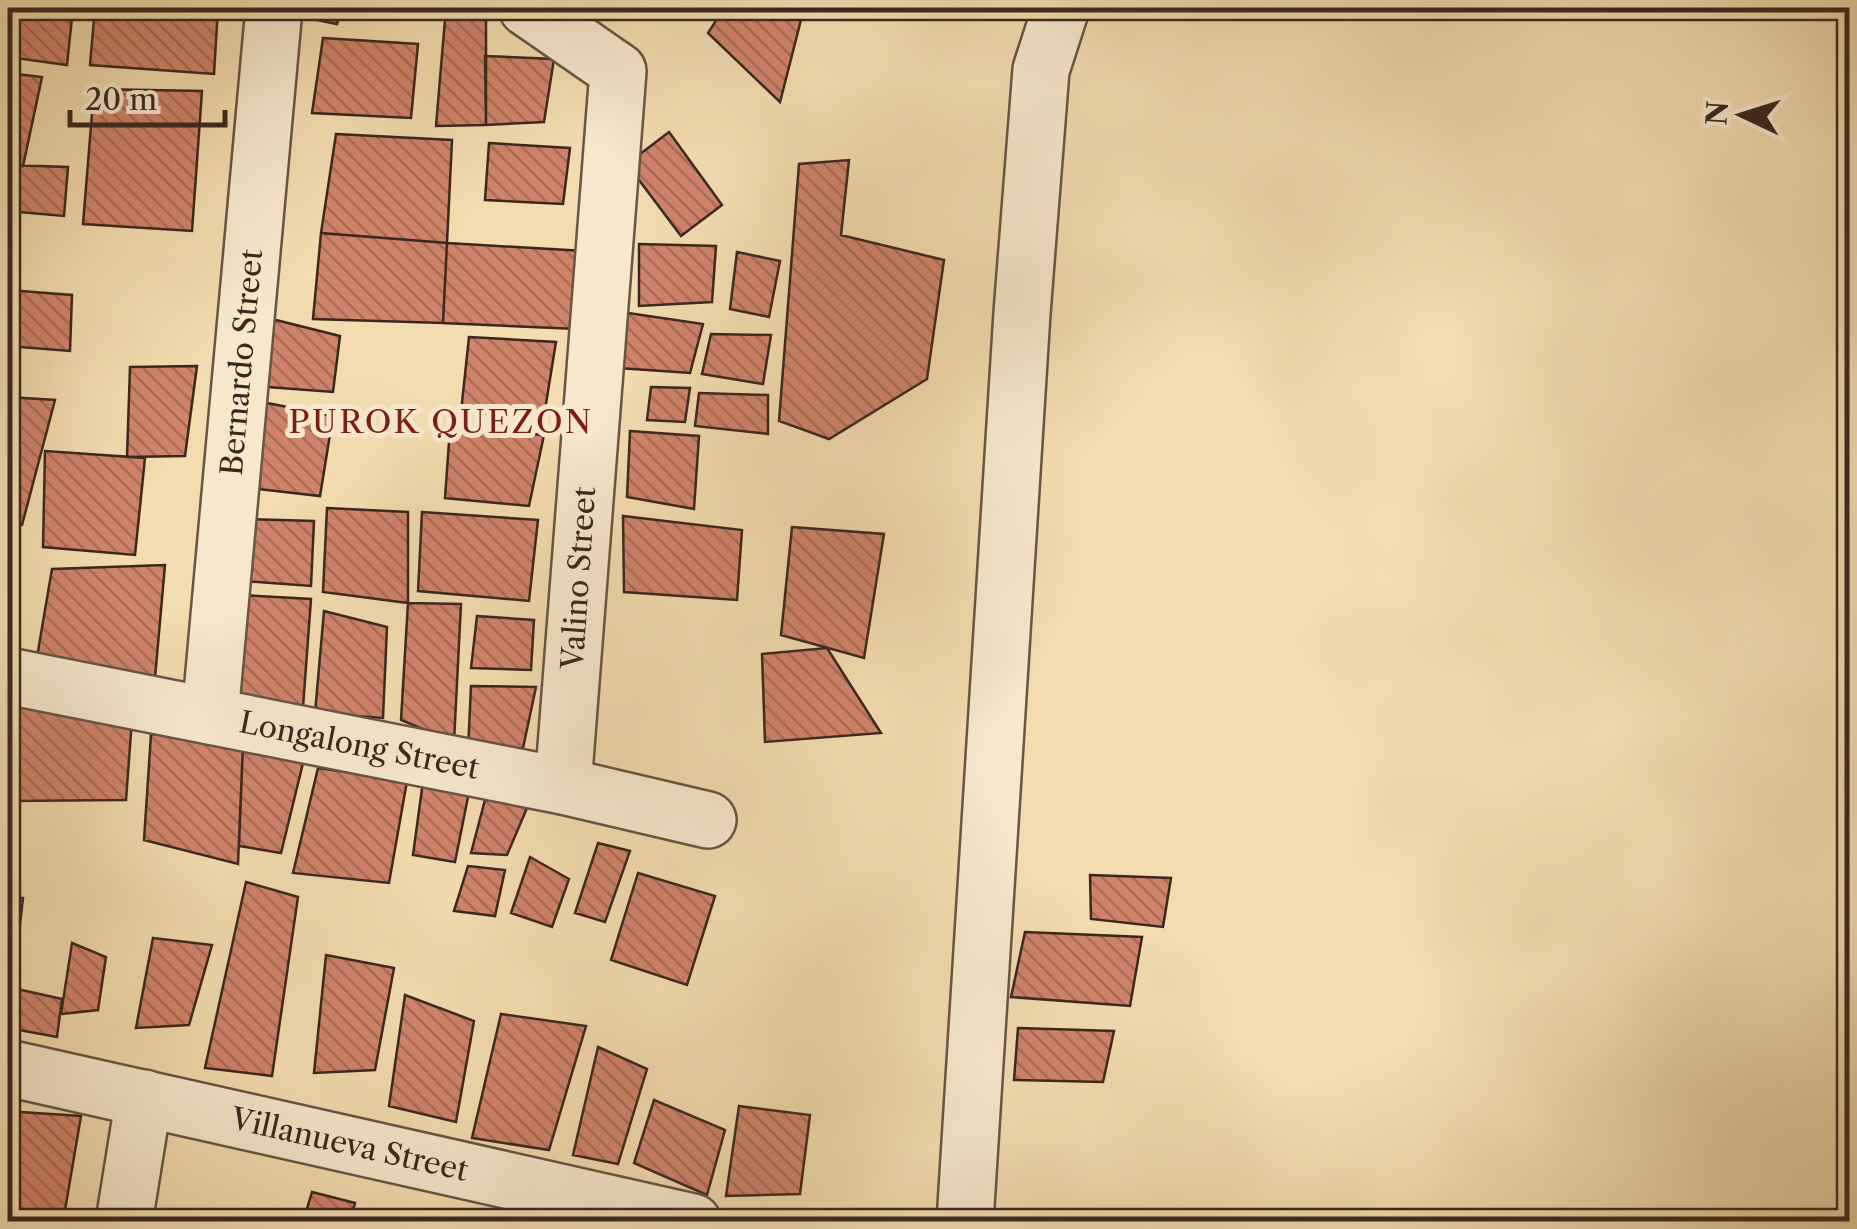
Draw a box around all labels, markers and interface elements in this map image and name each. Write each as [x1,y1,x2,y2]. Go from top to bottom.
scale bar [70,65,225,127]
north arrow [1692,65,1792,165]
text: 20 m [85,81,157,118]
text: N [1699,100,1735,127]
street label: Bernardo Street [213,247,270,477]
district label: PUROK QUEZON [288,402,594,441]
street label: Valino Street [554,485,603,672]
street label: Longalong Street [236,703,483,787]
street label: Villanueva Street [227,1099,472,1189]

